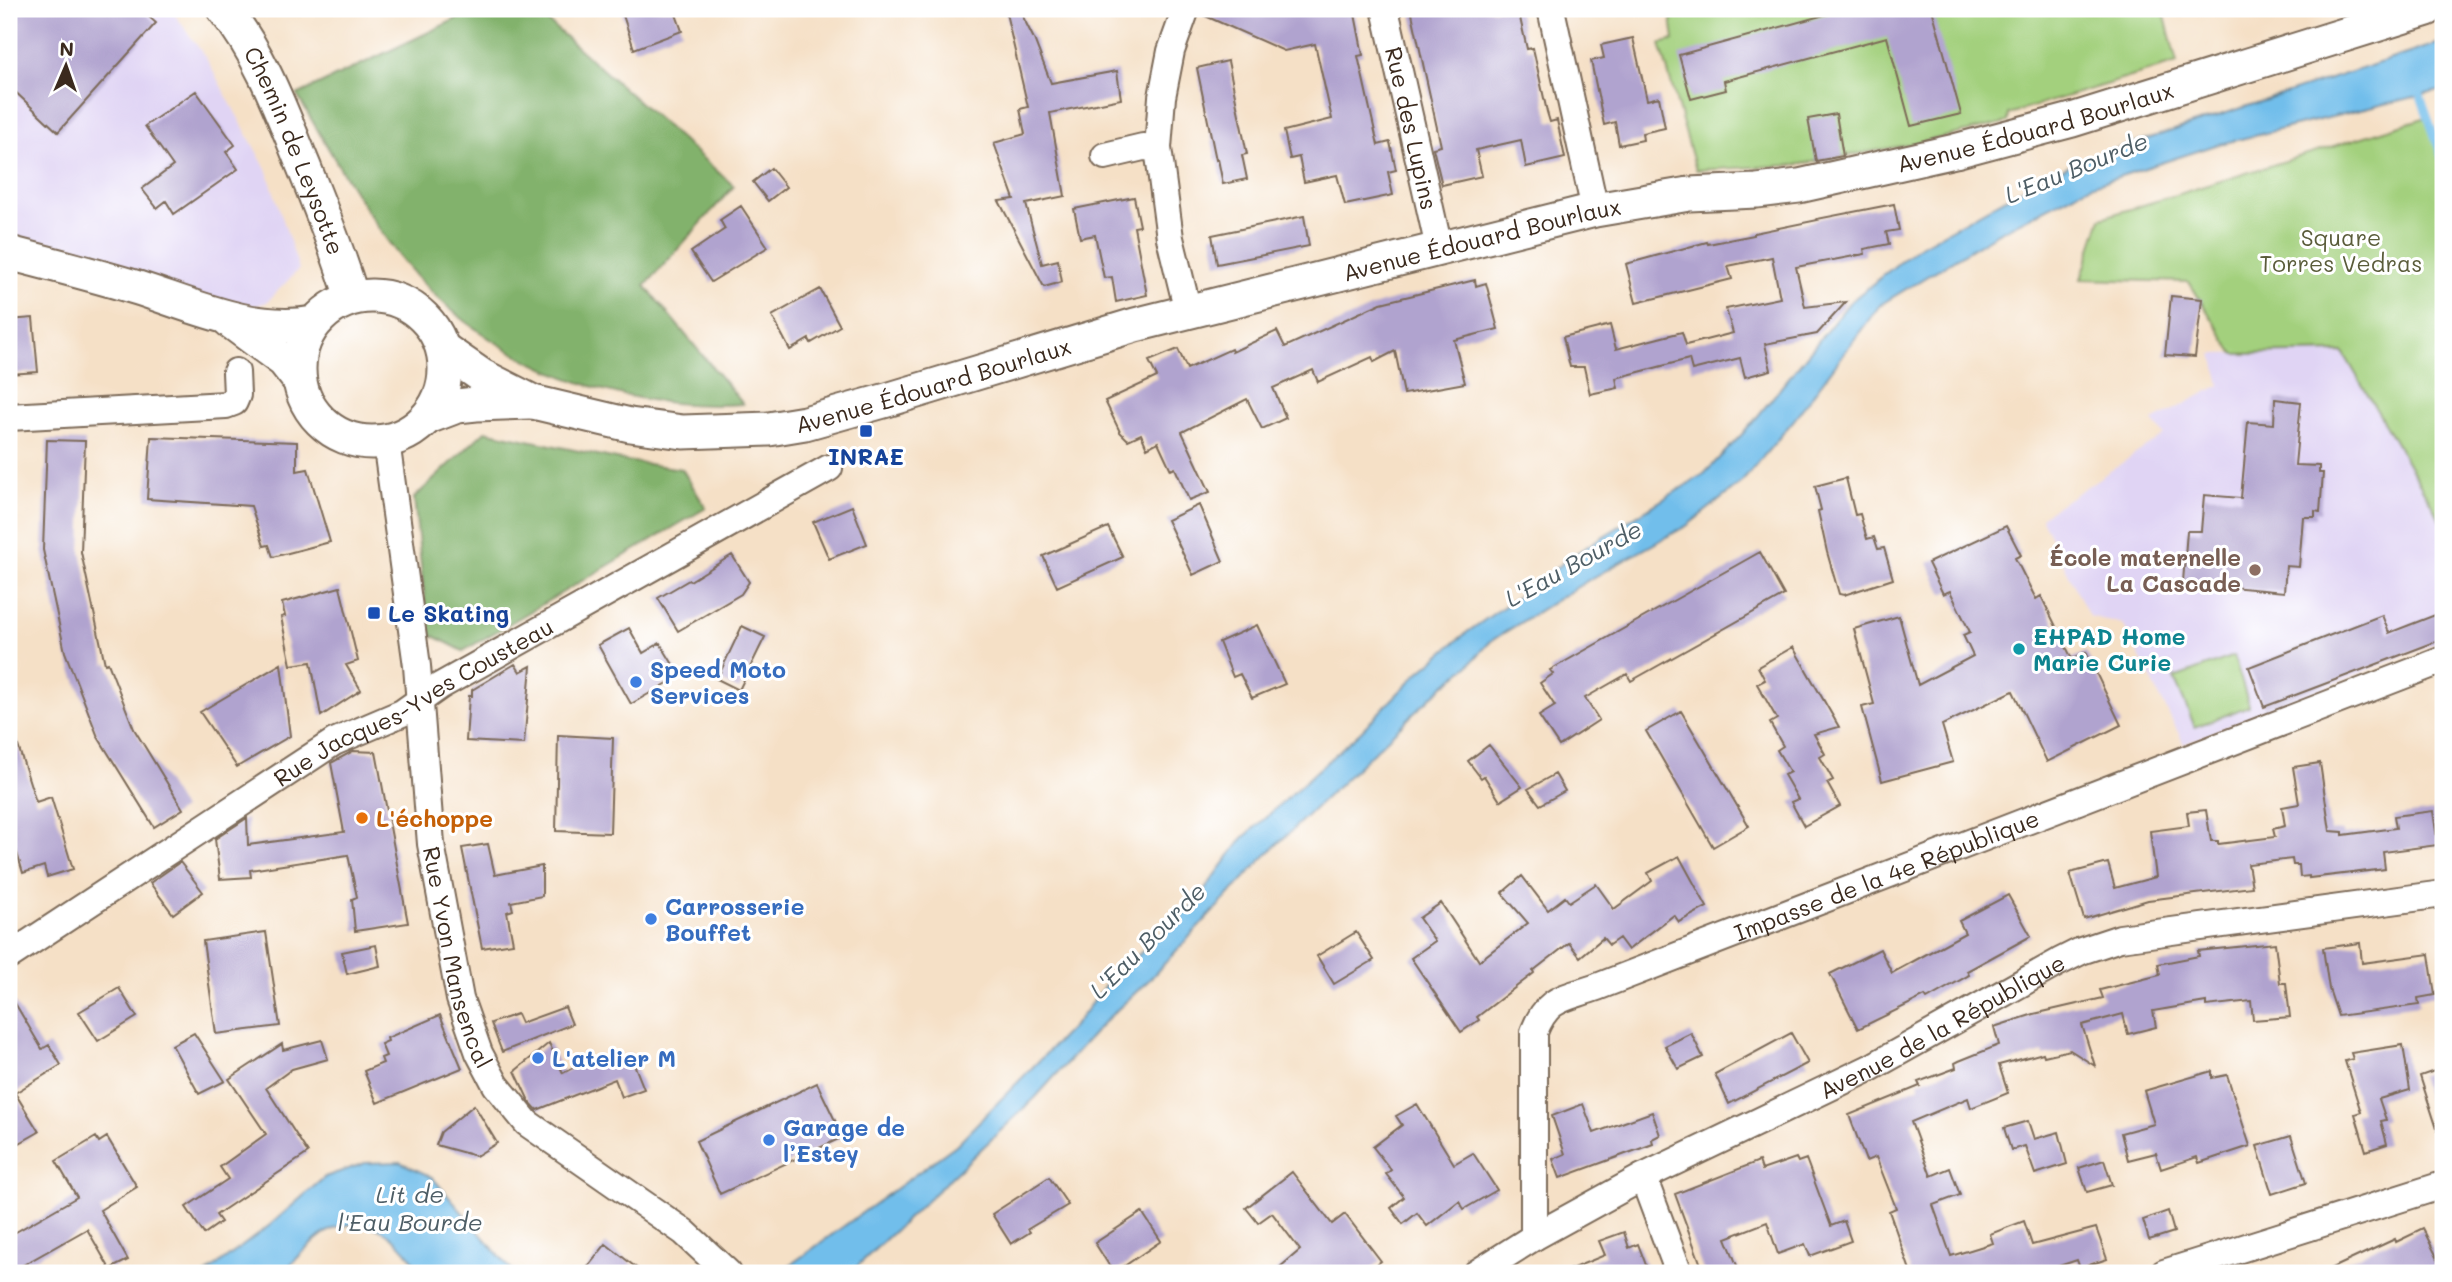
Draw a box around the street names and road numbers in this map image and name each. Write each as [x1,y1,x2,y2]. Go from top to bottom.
street label: Chemin de Leysotte [238,41,352,259]
street label: Rue des Lupins [1379,44,1445,212]
street label: Avenue Édouard Bourlaux [1894,74,2177,179]
street label: Avenue Édouard Bourlaux [1340,191,1623,287]
street label: Avenue Édouard Bourlaux [794,330,1074,439]
street label: Rue Jacques-Yves Cousteau [268,611,558,793]
street label: Impasse de la 4e République [1730,803,2043,948]
street label: Rue Yvon Mansencal [417,844,499,1073]
street label: Avenue de la République [1814,947,2070,1105]

